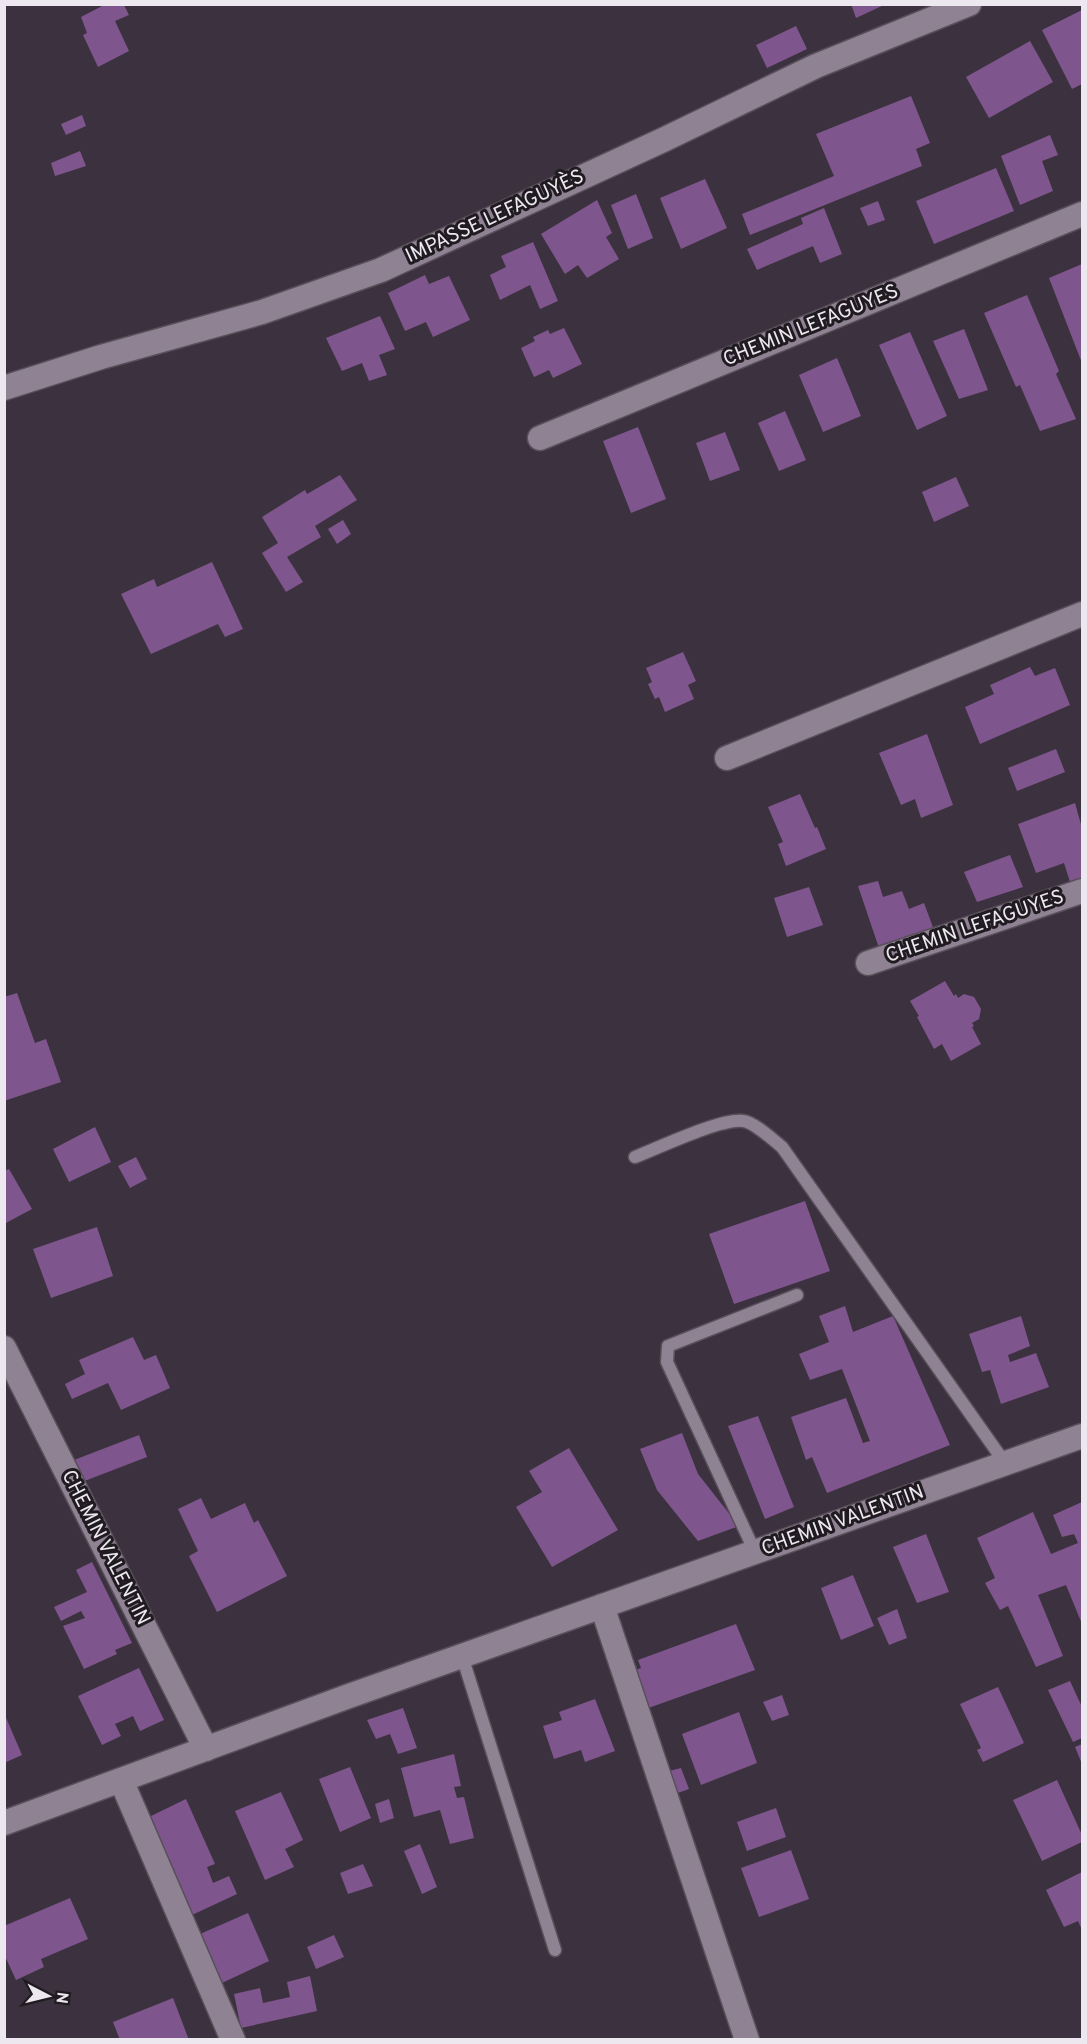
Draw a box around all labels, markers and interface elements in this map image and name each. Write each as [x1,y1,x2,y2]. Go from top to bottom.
street label: IMPASSE LEFAGUYÈS [401,162,588,270]
street label: CHEMIN LEFAGUYES [719,279,903,373]
street label: CHEMIN LEFAGUYES [882,884,1068,970]
street label: CHEMIN VALENTIN [55,1466,155,1630]
street label: CHEMIN VALENTIN [758,1480,928,1562]
north arrow [18,1966,78,2026]
text: N [50,1991,72,2005]

